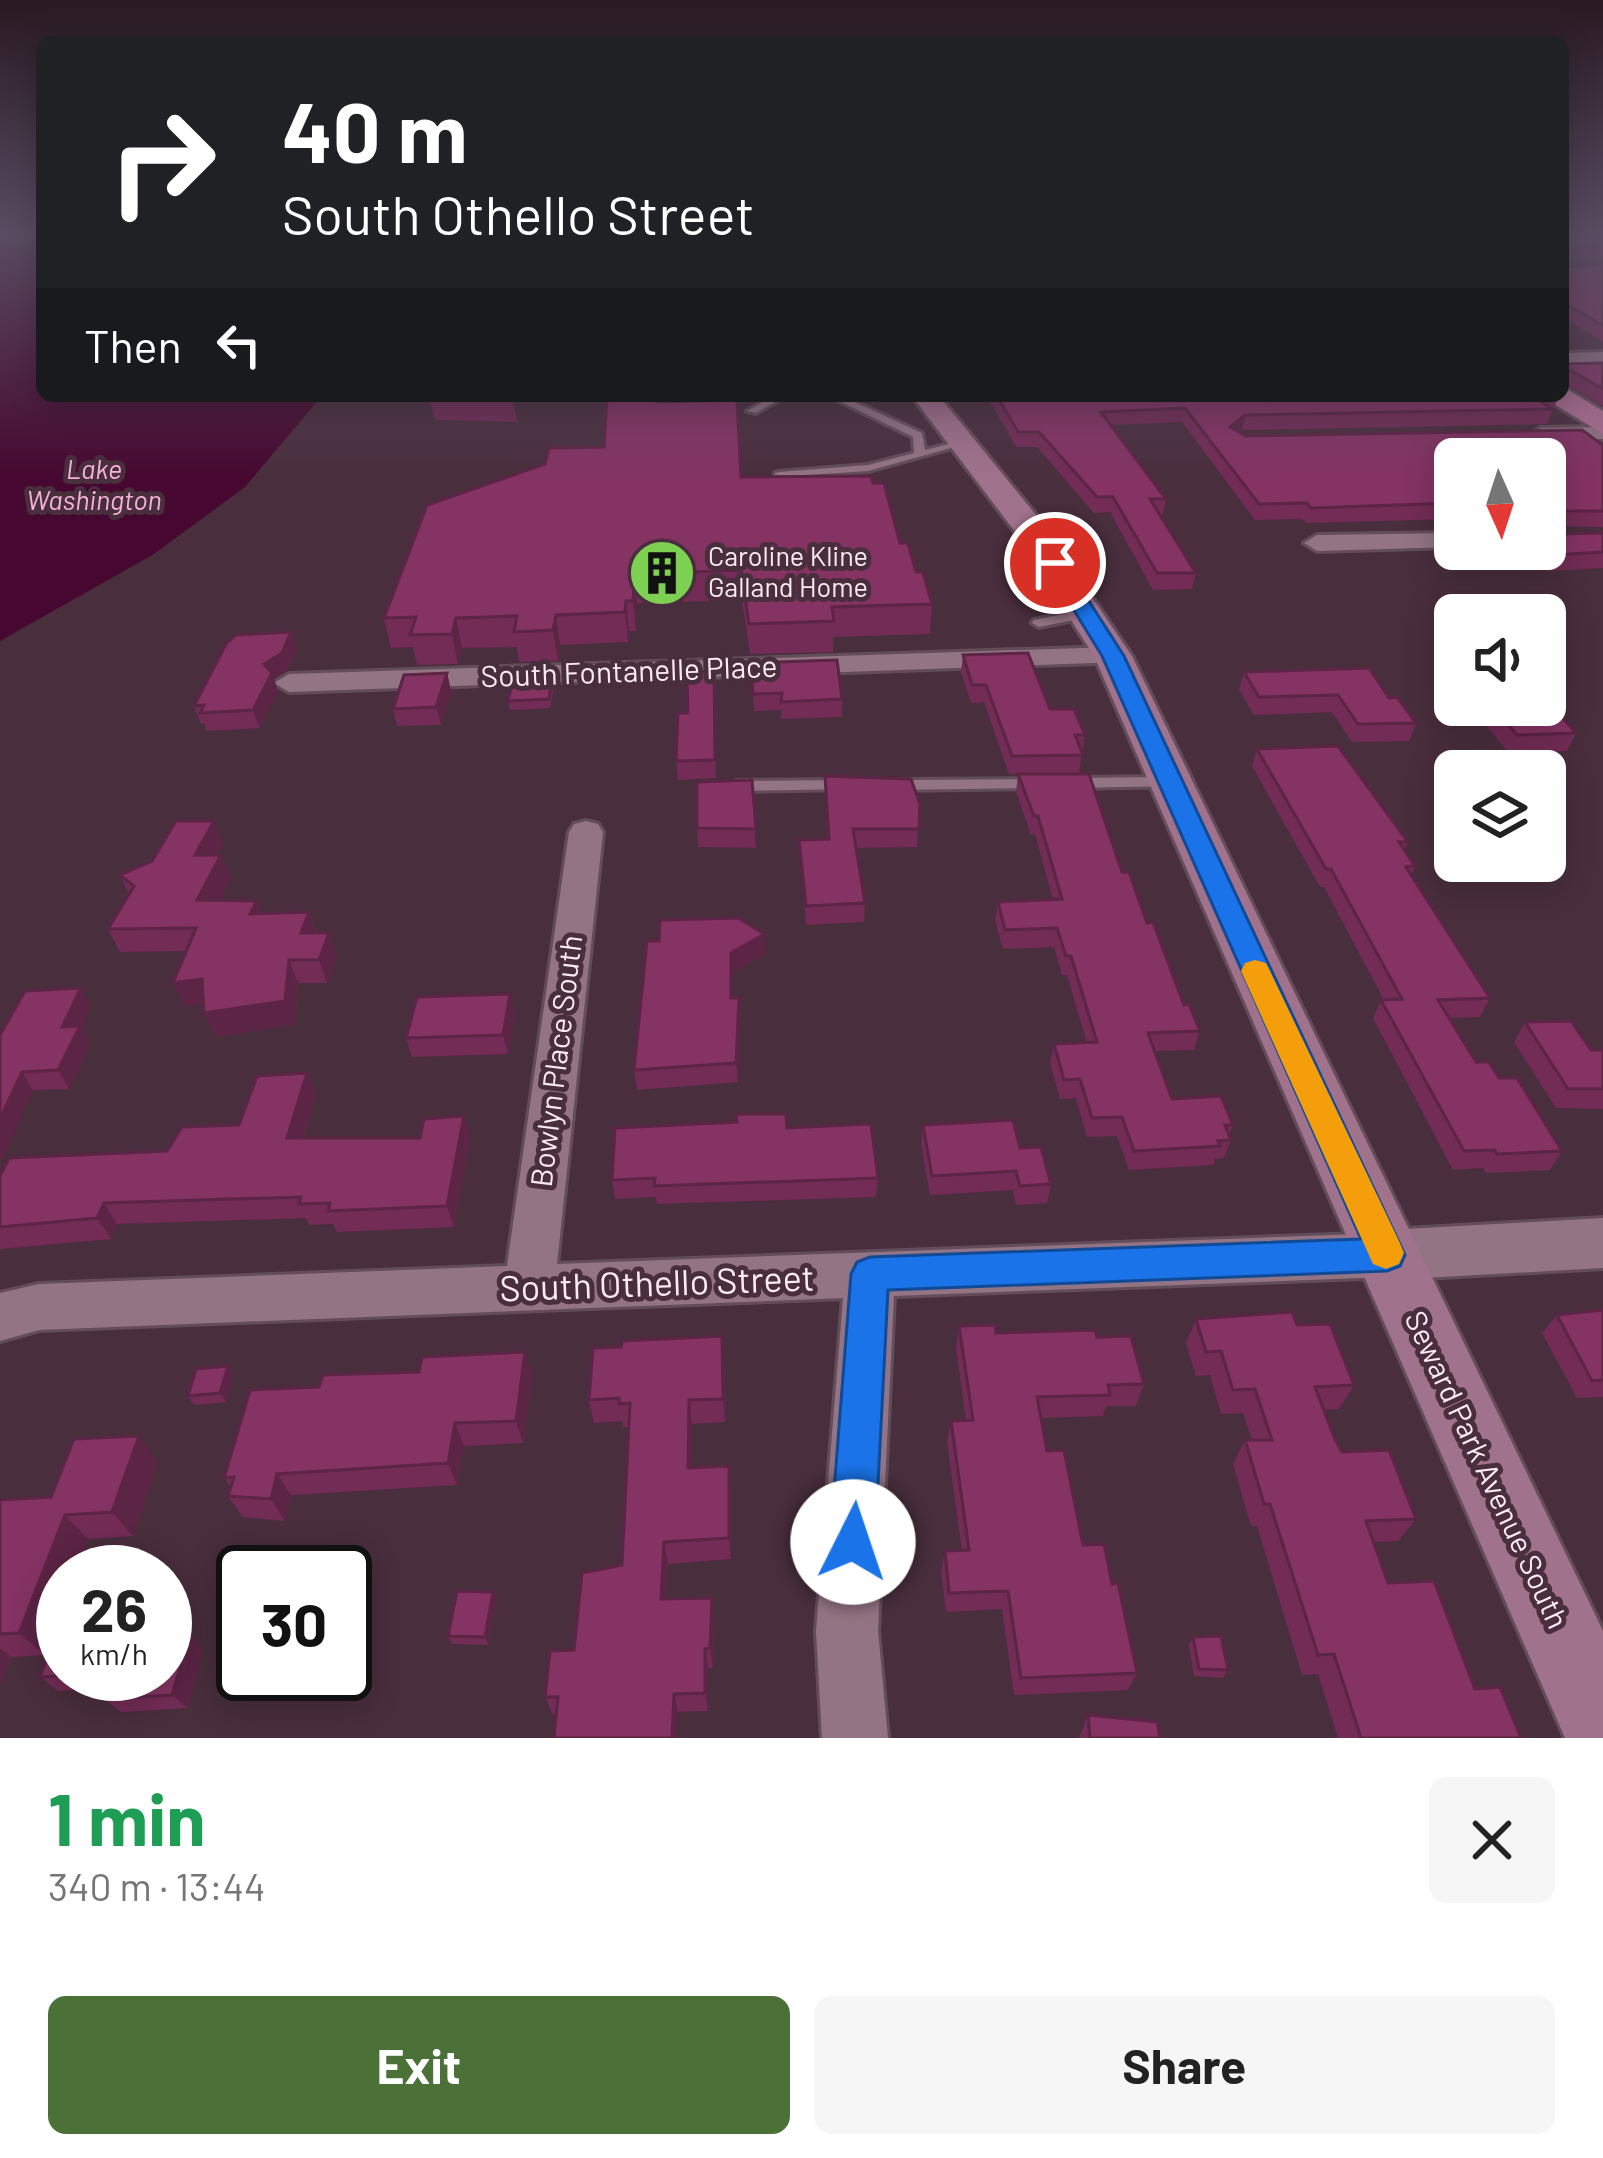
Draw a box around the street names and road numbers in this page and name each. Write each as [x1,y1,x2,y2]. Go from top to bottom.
street label: South Fontanelle Place [480,647,778,693]
street label: Bowlyn Place South [522,933,588,1189]
street label: South Othello Street [499,1255,815,1308]
street label: Seward Park Avenue South [1398,1305,1577,1634]

